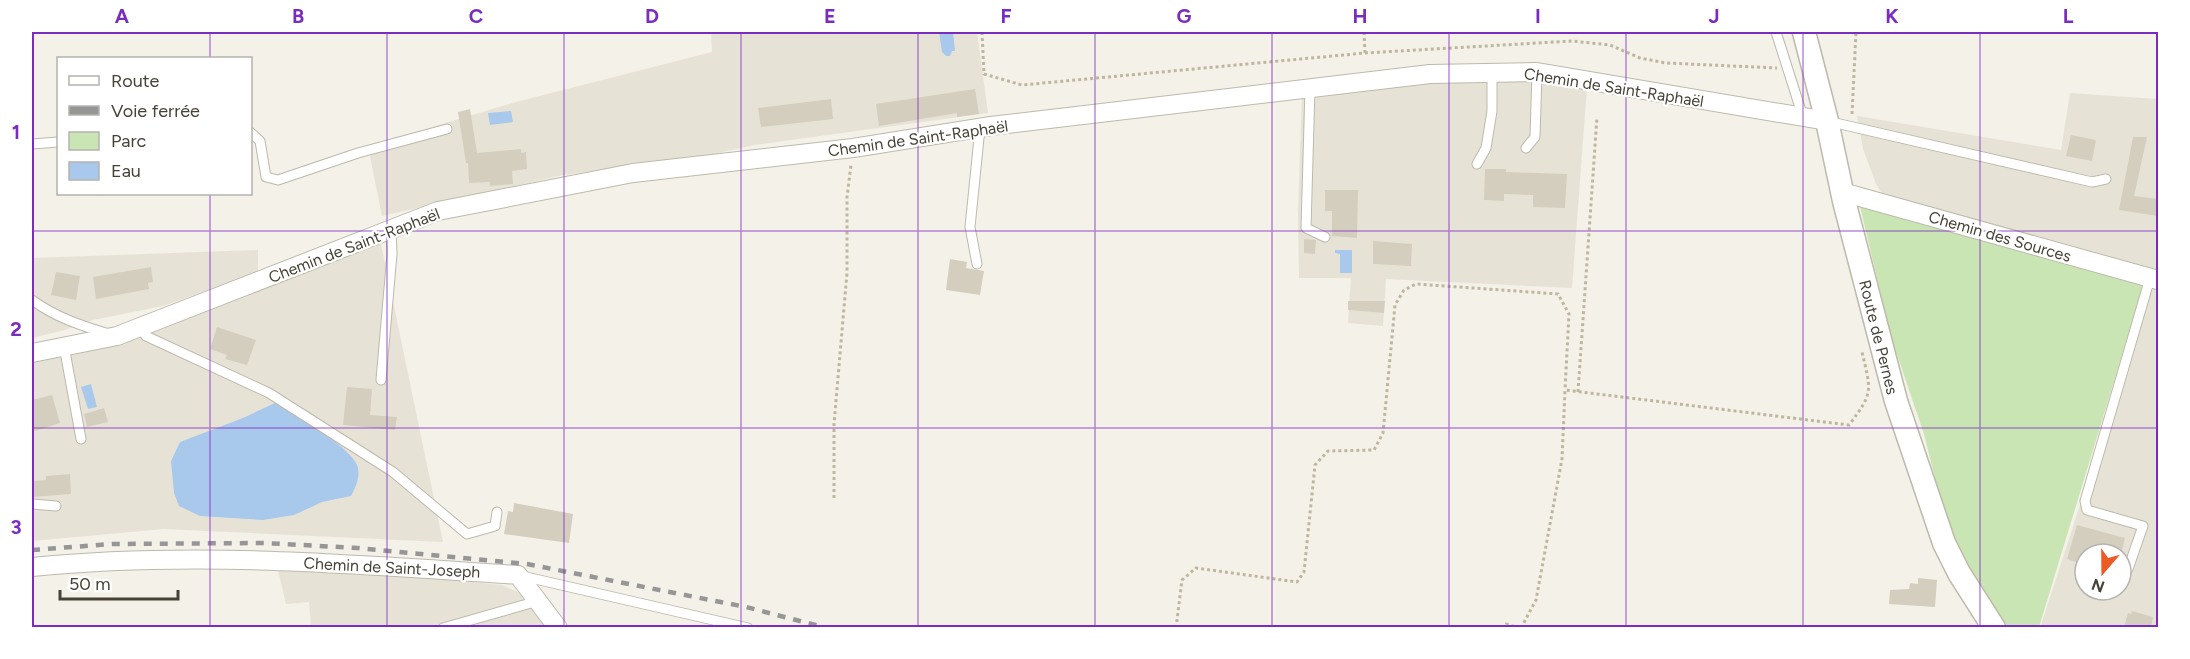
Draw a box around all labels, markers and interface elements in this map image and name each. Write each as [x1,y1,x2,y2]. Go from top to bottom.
text: A [115,4,130,28]
text: B [292,4,304,28]
text: C [469,4,483,28]
text: D [645,4,659,28]
text: E [824,4,836,28]
text: F [1000,4,1012,28]
text: G [1177,4,1192,28]
text: H [1353,4,1368,28]
text: I [1535,4,1541,28]
text: J [1708,4,1720,28]
text: K [1885,4,1899,28]
text: L [2063,4,2074,28]
legend [57,57,252,195]
street label: Chemin de Saint-Raphaël [1523,64,1705,111]
text: Route [111,70,160,92]
text: Voie ferrée [111,100,200,122]
street label: Chemin de Saint-Raphaël [827,116,1009,161]
text: 1 [12,120,20,144]
text: Parc [111,130,147,152]
text: Eau [111,160,141,182]
street label: Chemin de Saint-Raphaël [266,204,442,287]
street label: Chemin des Sources [1926,207,2073,266]
street label: Route de Pernes [1855,278,1902,396]
text: 2 [10,317,22,341]
text: 3 [10,515,22,539]
north arrow [2073,542,2133,602]
street label: Chemin de Saint-Joseph [303,553,481,582]
scale bar [60,563,178,601]
text: 50 m [69,573,111,595]
text: N [2089,575,2107,597]

